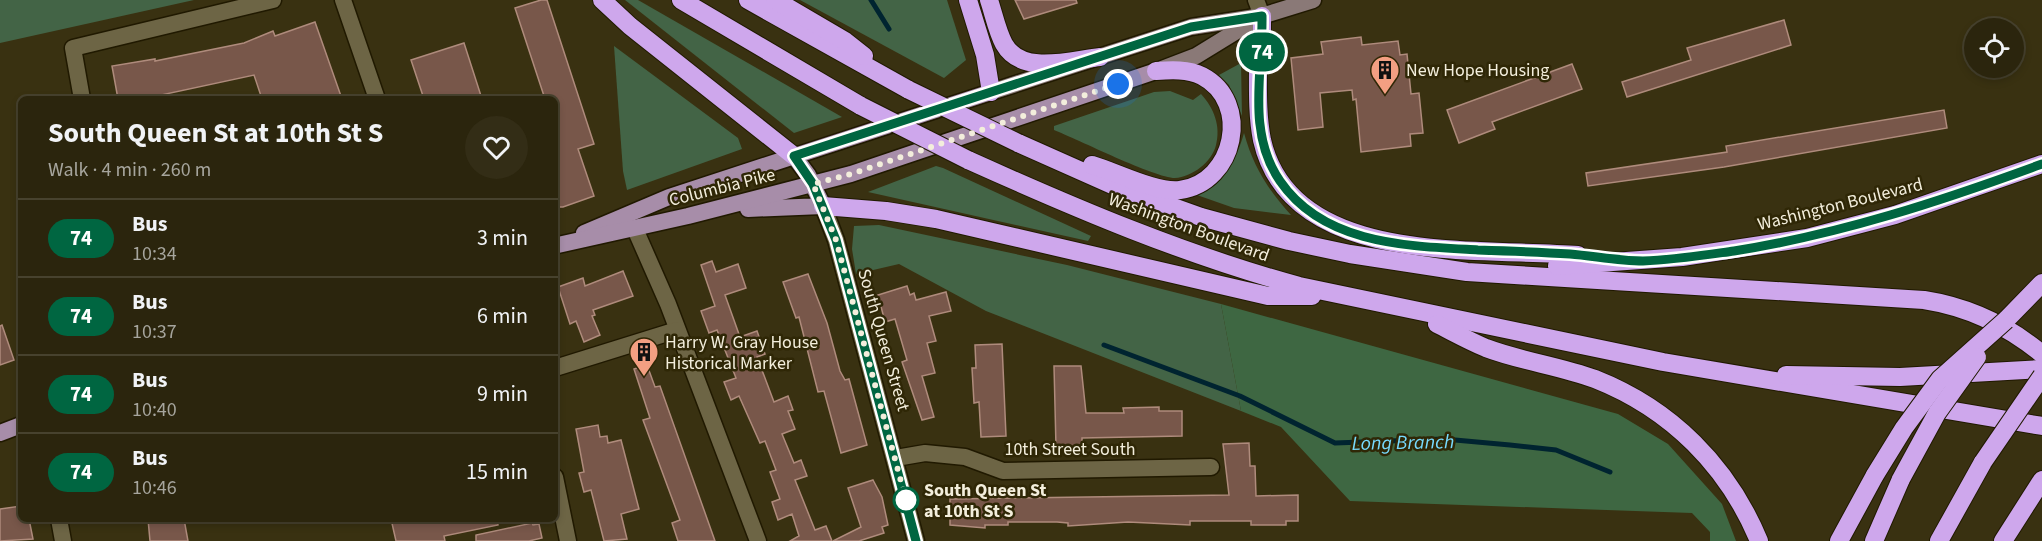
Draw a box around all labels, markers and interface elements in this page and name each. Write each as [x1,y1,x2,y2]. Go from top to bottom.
map controls [1964,18,2024,78]
button: locate [1964,18,2024,78]
line badge: 74 [1235,32,1289,72]
text: 74 [1251,37,1273,67]
building icon: New Hope Housing [1369,54,1401,96]
place label: New Hope Housing [1406,58,1549,83]
your location [1103,69,1133,99]
text: South Queen St at 10th St S [48,113,383,153]
button: heart [465,116,528,179]
text: Walk · 4 min · 260 m [48,156,211,184]
street label: Columbia Pike [666,162,778,213]
street label: Washington Boulevard [1755,172,1925,237]
street label: Washington Boulevard [1105,187,1273,268]
text: Bus [132,208,168,240]
text: 3 min [477,222,528,254]
text: 74 [70,223,92,253]
text: 10:34 [132,240,177,268]
street label: South Queen Street [851,266,916,414]
text: Bus [132,286,168,318]
text: 6 min [477,300,528,332]
text: 74 [70,301,92,331]
text: 10:37 [132,318,177,346]
place label: Harry W. Gray House Historical Marker [665,330,818,376]
building icon: Harry W. Gray House Historical Marker [628,336,660,378]
text: Bus [132,364,168,396]
text: 9 min [477,378,528,410]
text: 74 [70,379,92,409]
text: 10:40 [132,396,177,424]
water label: Long Branch [1351,428,1455,458]
street label: 10th Street South [1004,437,1136,462]
text: Bus [132,442,168,474]
text: 15 min [466,456,528,488]
text: 74 [70,457,92,487]
text: 10:46 [132,474,177,502]
place label: South Queen St at 10th St S [924,478,1047,524]
marker: South Queen St at 10th St S [893,487,919,513]

